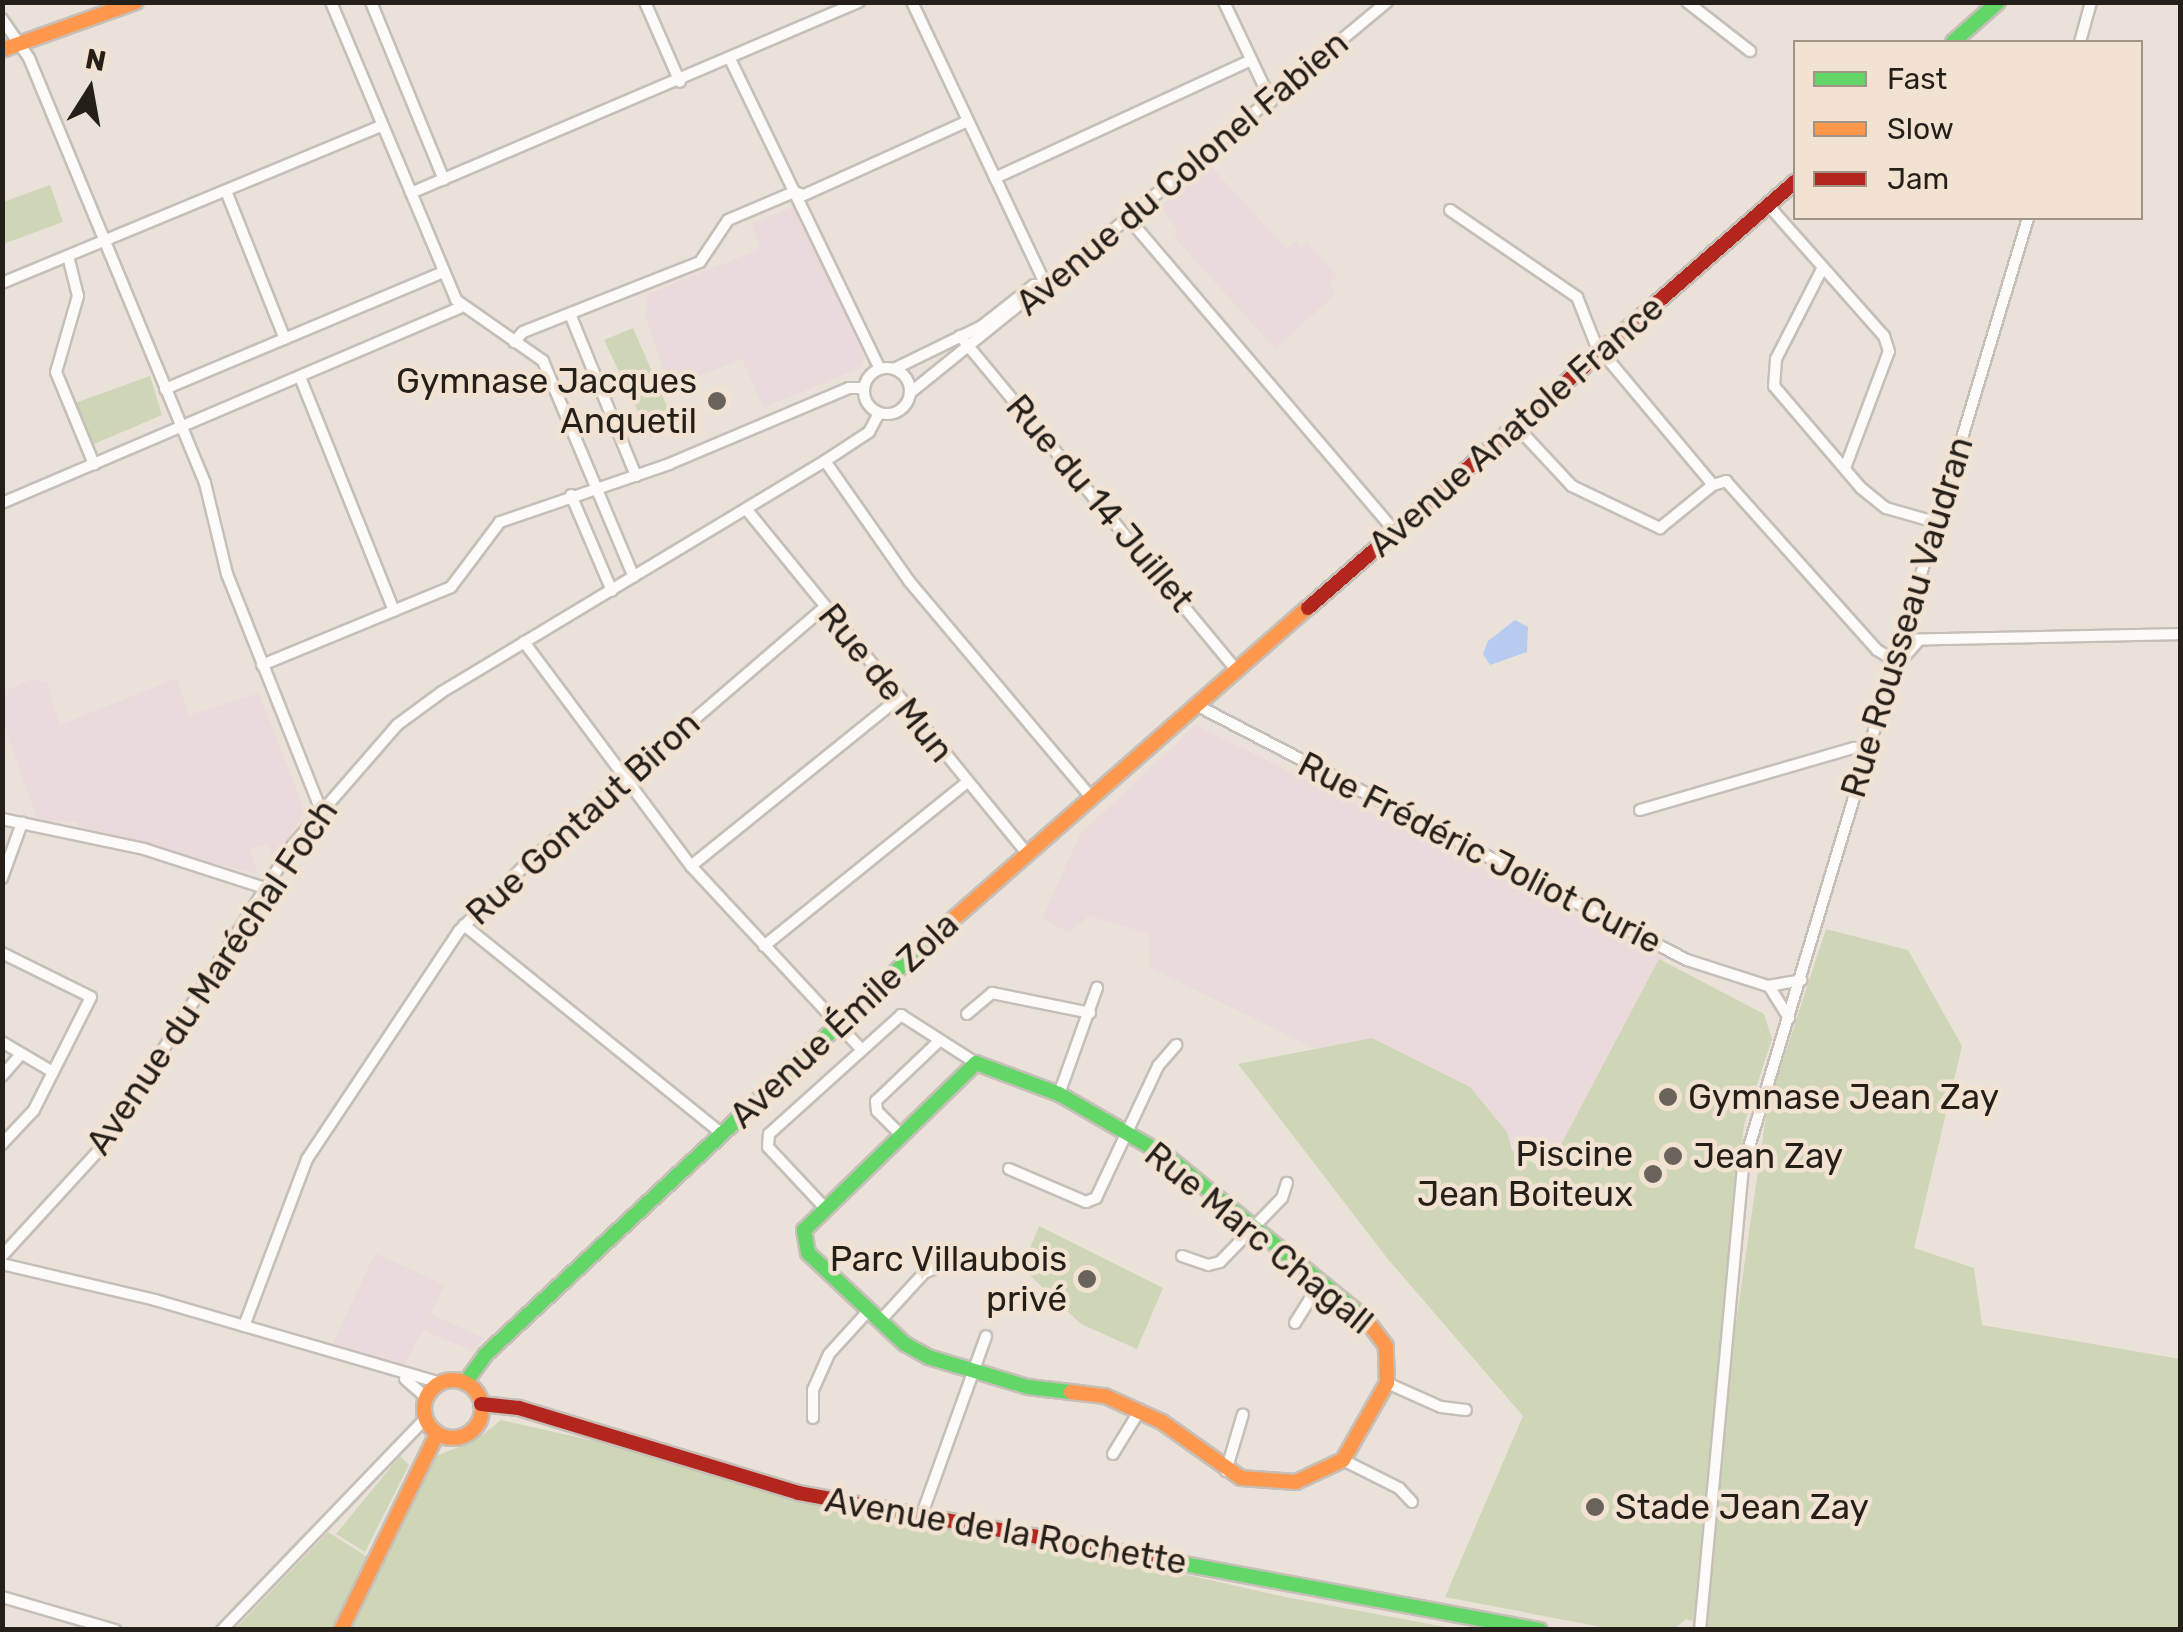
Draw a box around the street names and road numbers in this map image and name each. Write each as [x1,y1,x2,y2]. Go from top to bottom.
street label: Avenue du Colonel Fabien [1007,22,1357,324]
street label: Avenue Anatole France [1360,286,1672,566]
street label: Rue du 14 Juillet [997,386,1203,620]
street label: Rue Rousseau Vaudran [1832,431,1982,803]
street label: Rue de Mun [810,595,962,771]
street label: Rue Gontaut Biron [458,702,708,934]
street label: Rue Frédéric Joliot Curie [1291,743,1669,963]
street label: Avenue du Maréchal Foch [77,792,347,1162]
street label: Avenue Émile Zola [721,903,967,1137]
street label: Rue Marc Chagall [1136,1133,1382,1343]
street label: Avenue de la Rochette [822,1479,1190,1583]

